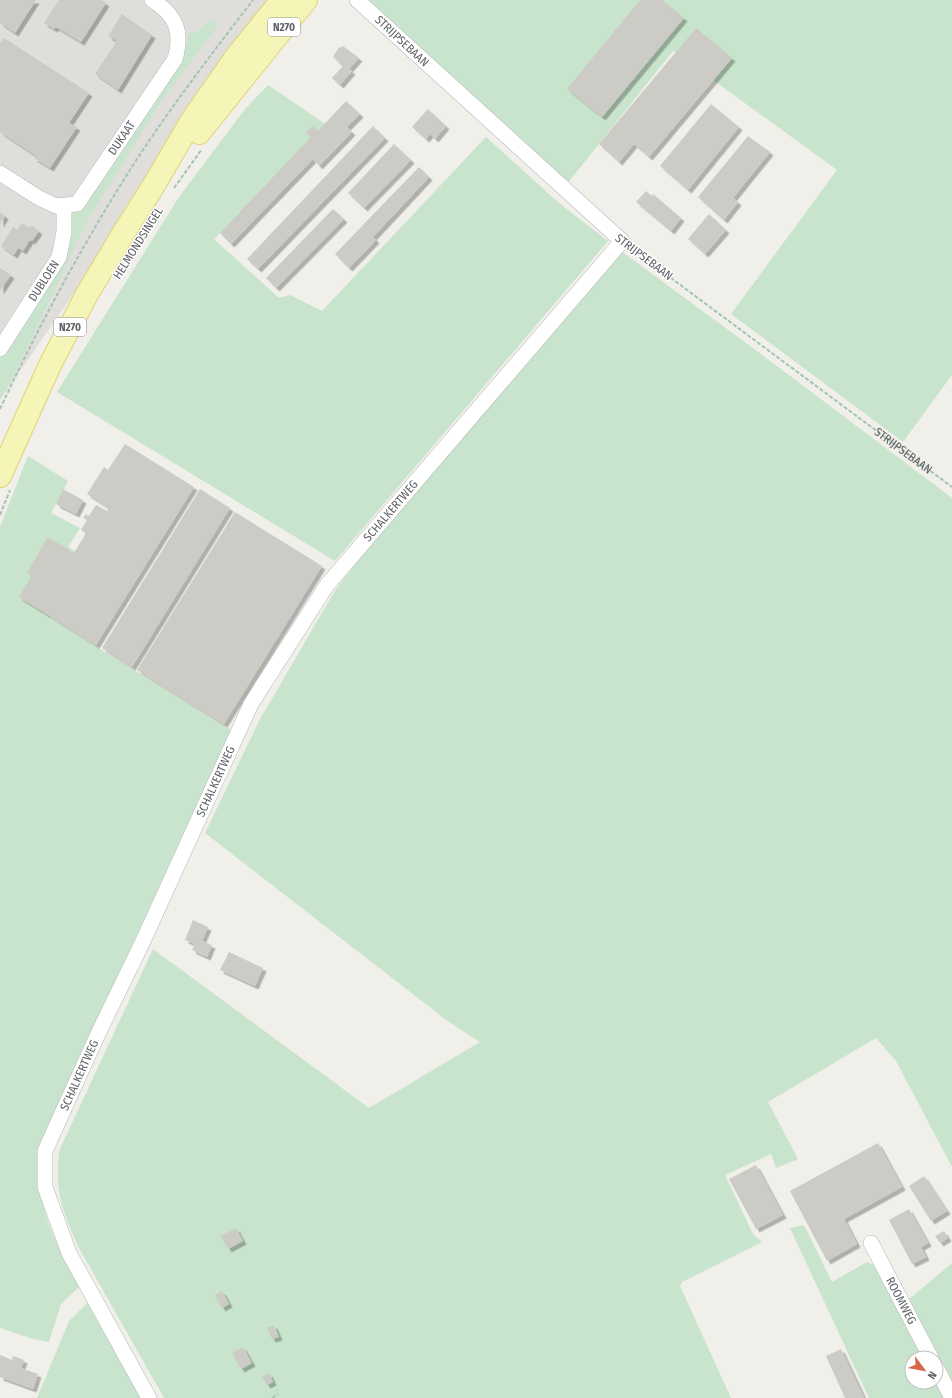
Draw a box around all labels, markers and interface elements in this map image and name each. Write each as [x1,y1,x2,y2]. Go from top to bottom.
street label: STRIJPSEBAAN [372,13,432,69]
road number: N270 [268,18,300,36]
street label: DUKAAT [105,118,138,158]
street label: HELMONDSINGEL [110,204,166,282]
street label: STRIJPSEBAAN [613,231,675,283]
street label: DUBLOEN [25,258,62,304]
road number: N270 [54,318,86,336]
street label: STRIJPSEBAAN [872,425,935,477]
street label: SCHALKERTWEG [361,477,421,544]
street label: SCHALKERTWEG [194,744,238,819]
street label: SCHALKERTWEG [57,1038,101,1113]
street label: ROOMWEG [883,1275,919,1327]
north arrow [904,1350,944,1390]
text: N [925,1369,939,1381]

